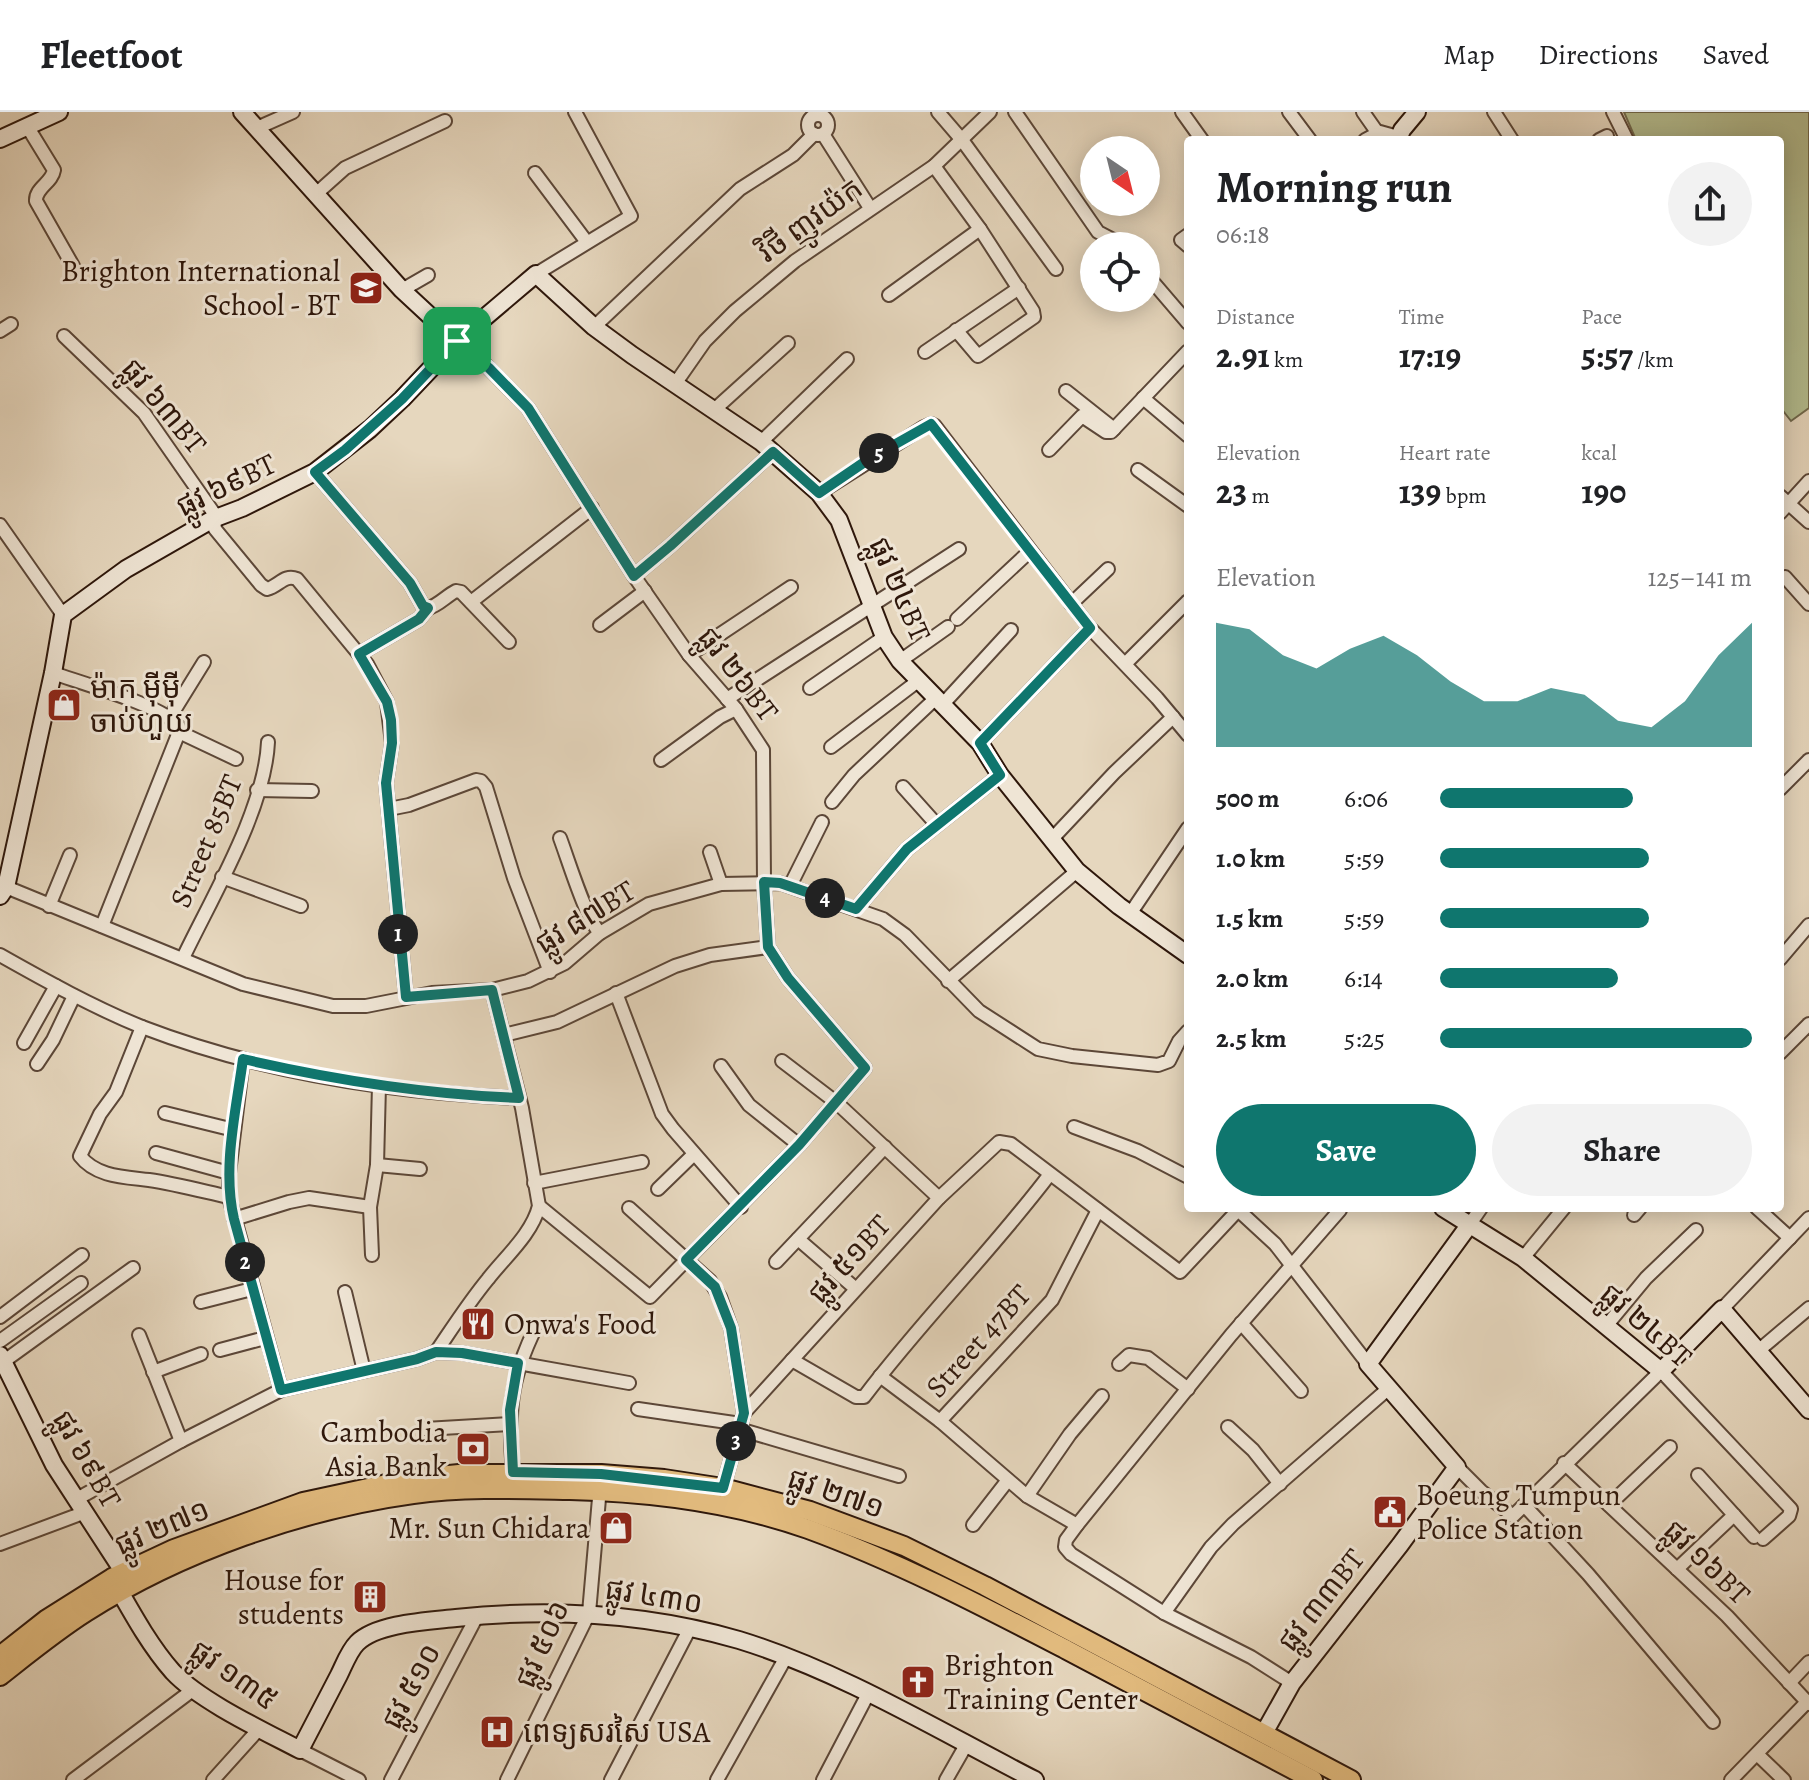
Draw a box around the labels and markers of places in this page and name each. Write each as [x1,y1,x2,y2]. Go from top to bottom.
place label: Brighton International School - BT [61,251,341,325]
school or university icon: Brighton International School - BT [347,269,385,307]
pin [423,307,491,375]
pin: 5 [859,433,899,473]
place label: ម៉ាក ម៉ីម៉ី ចាប់ហួយ [90,668,193,742]
shop icon: ម៉ាក ម៉ីម៉ី ចាប់ហួយ [45,686,83,724]
pin: 4 [805,878,845,918]
pin: 1 [378,914,418,954]
pin: 2 [225,1242,265,1282]
place label: Onwa's Food [504,1304,657,1344]
restaurant icon: Onwa's Food [459,1305,497,1343]
place label: Cambodia Asia Bank [321,1412,447,1486]
pin: 3 [716,1421,756,1461]
bank icon: Cambodia Asia Bank [454,1430,492,1468]
place label: Boeung Tumpun Police Station [1416,1475,1621,1549]
public building icon: Boeung Tumpun Police Station [1371,1493,1409,1531]
place label: Mr. Sun Chidara [388,1508,590,1548]
shop icon: Mr. Sun Chidara [597,1509,635,1547]
place label: House for students [224,1560,344,1634]
building icon: House for students [351,1578,389,1616]
place label: Brighton Training Center [944,1645,1138,1719]
church icon: Brighton Training Center [899,1663,937,1701]
place label: ពេទ្យសរសៃ USA [523,1712,711,1752]
hospital icon: ពេទ្យសរសៃ USA [478,1713,516,1751]

